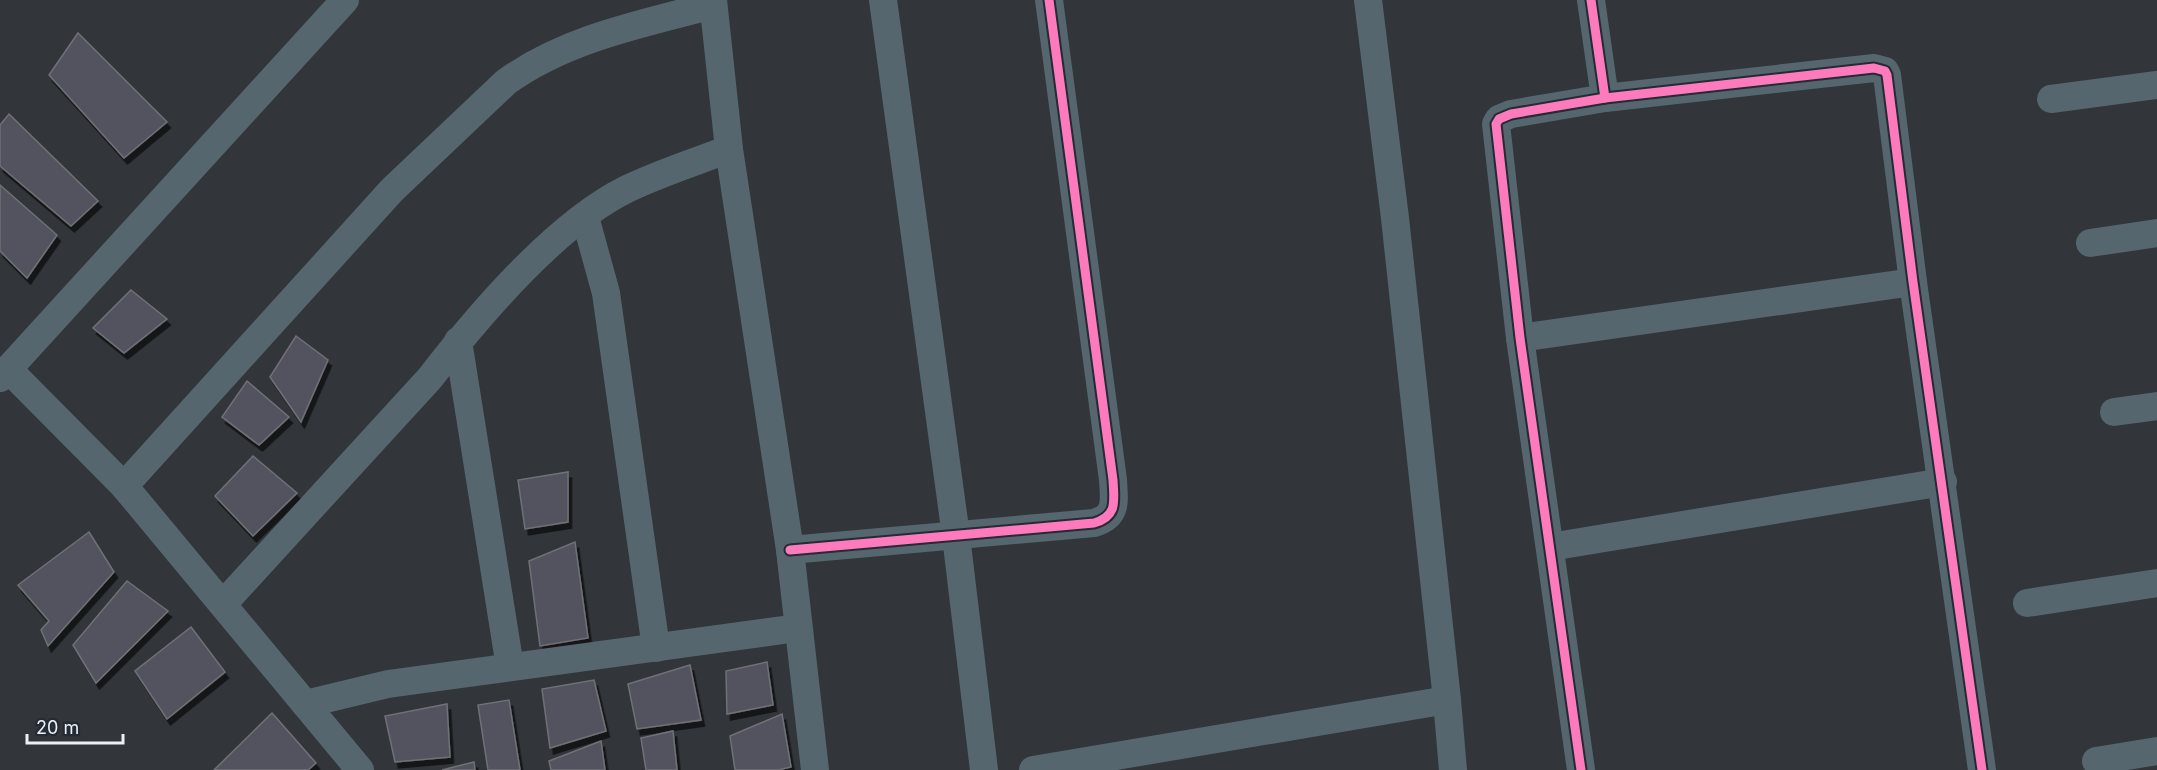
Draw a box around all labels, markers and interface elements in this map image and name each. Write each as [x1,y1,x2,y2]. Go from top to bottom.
scale bar [27,707,123,745]
text: 20 m [36,717,79,738]

